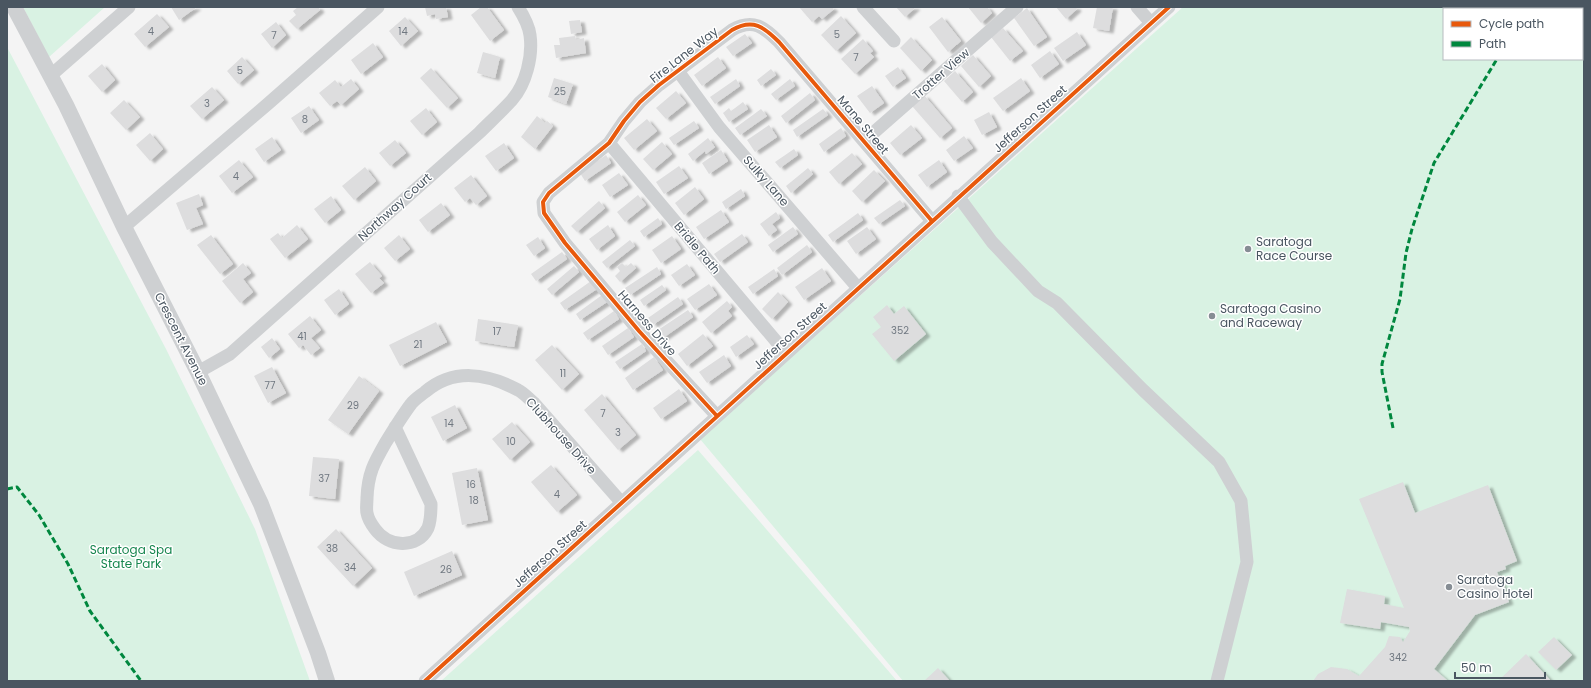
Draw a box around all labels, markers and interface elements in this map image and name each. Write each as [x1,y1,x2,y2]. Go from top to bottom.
legend [1443,8,1583,60]
text: Cycle path [1479,15,1544,32]
street label: Fire Lane Way [646,22,722,87]
house number: 4 [148,24,154,39]
house number: 14 [398,24,408,39]
house number: 5 [834,27,840,42]
house number: 7 [271,28,277,43]
text: Path [1479,35,1506,52]
street label: Trotter View [908,44,973,103]
house number: 7 [853,50,859,65]
house number: 5 [237,63,243,78]
street label: Jefferson Street [989,81,1070,156]
house number: 25 [554,84,566,99]
street label: Mane Street [834,92,893,158]
house number: 3 [204,96,210,111]
house number: 8 [302,112,308,127]
street label: Sulky Lane [740,152,793,210]
house number: 4 [233,169,239,184]
street label: Northway Court [354,169,435,244]
street label: Bridle Path [670,218,724,278]
place label: Saratoga Race Course [1256,233,1332,264]
marker: Saratoga Race Course [1243,244,1253,254]
street label: Harness Drive [614,286,681,359]
street label: Crescent Avenue [151,289,212,388]
street label: Jefferson Street [749,298,830,373]
place label: Saratoga Casino and Raceway [1220,300,1321,331]
marker: Saratoga Casino and Raceway [1207,311,1217,321]
house number: 352 [891,323,909,338]
house number: 17 [493,324,502,339]
house number: 41 [297,329,307,344]
house number: 21 [414,337,422,352]
house number: 11 [560,366,566,381]
house number: 77 [265,378,276,393]
street label: Clubhouse Drive [522,394,600,478]
house number: 29 [347,398,359,413]
house number: 7 [600,406,606,421]
house number: 14 [444,416,454,431]
house number: 3 [615,425,621,440]
house number: 10 [506,434,516,449]
house number: 37 [318,471,330,486]
house number: 16 [466,477,476,492]
house number: 4 [554,487,560,502]
house number: 18 [469,493,479,508]
street label: Jefferson Street [509,516,590,591]
park label: Saratoga Spa State Park [90,541,172,572]
house number: 38 [326,541,338,556]
house number: 34 [344,560,356,575]
house number: 26 [440,562,452,577]
place label: Saratoga Casino Hotel [1457,571,1533,602]
marker: Saratoga Casino Hotel [1444,582,1454,592]
house number: 342 [1389,650,1407,665]
scale bar [1455,654,1545,680]
text: 50 m [1461,659,1492,676]

